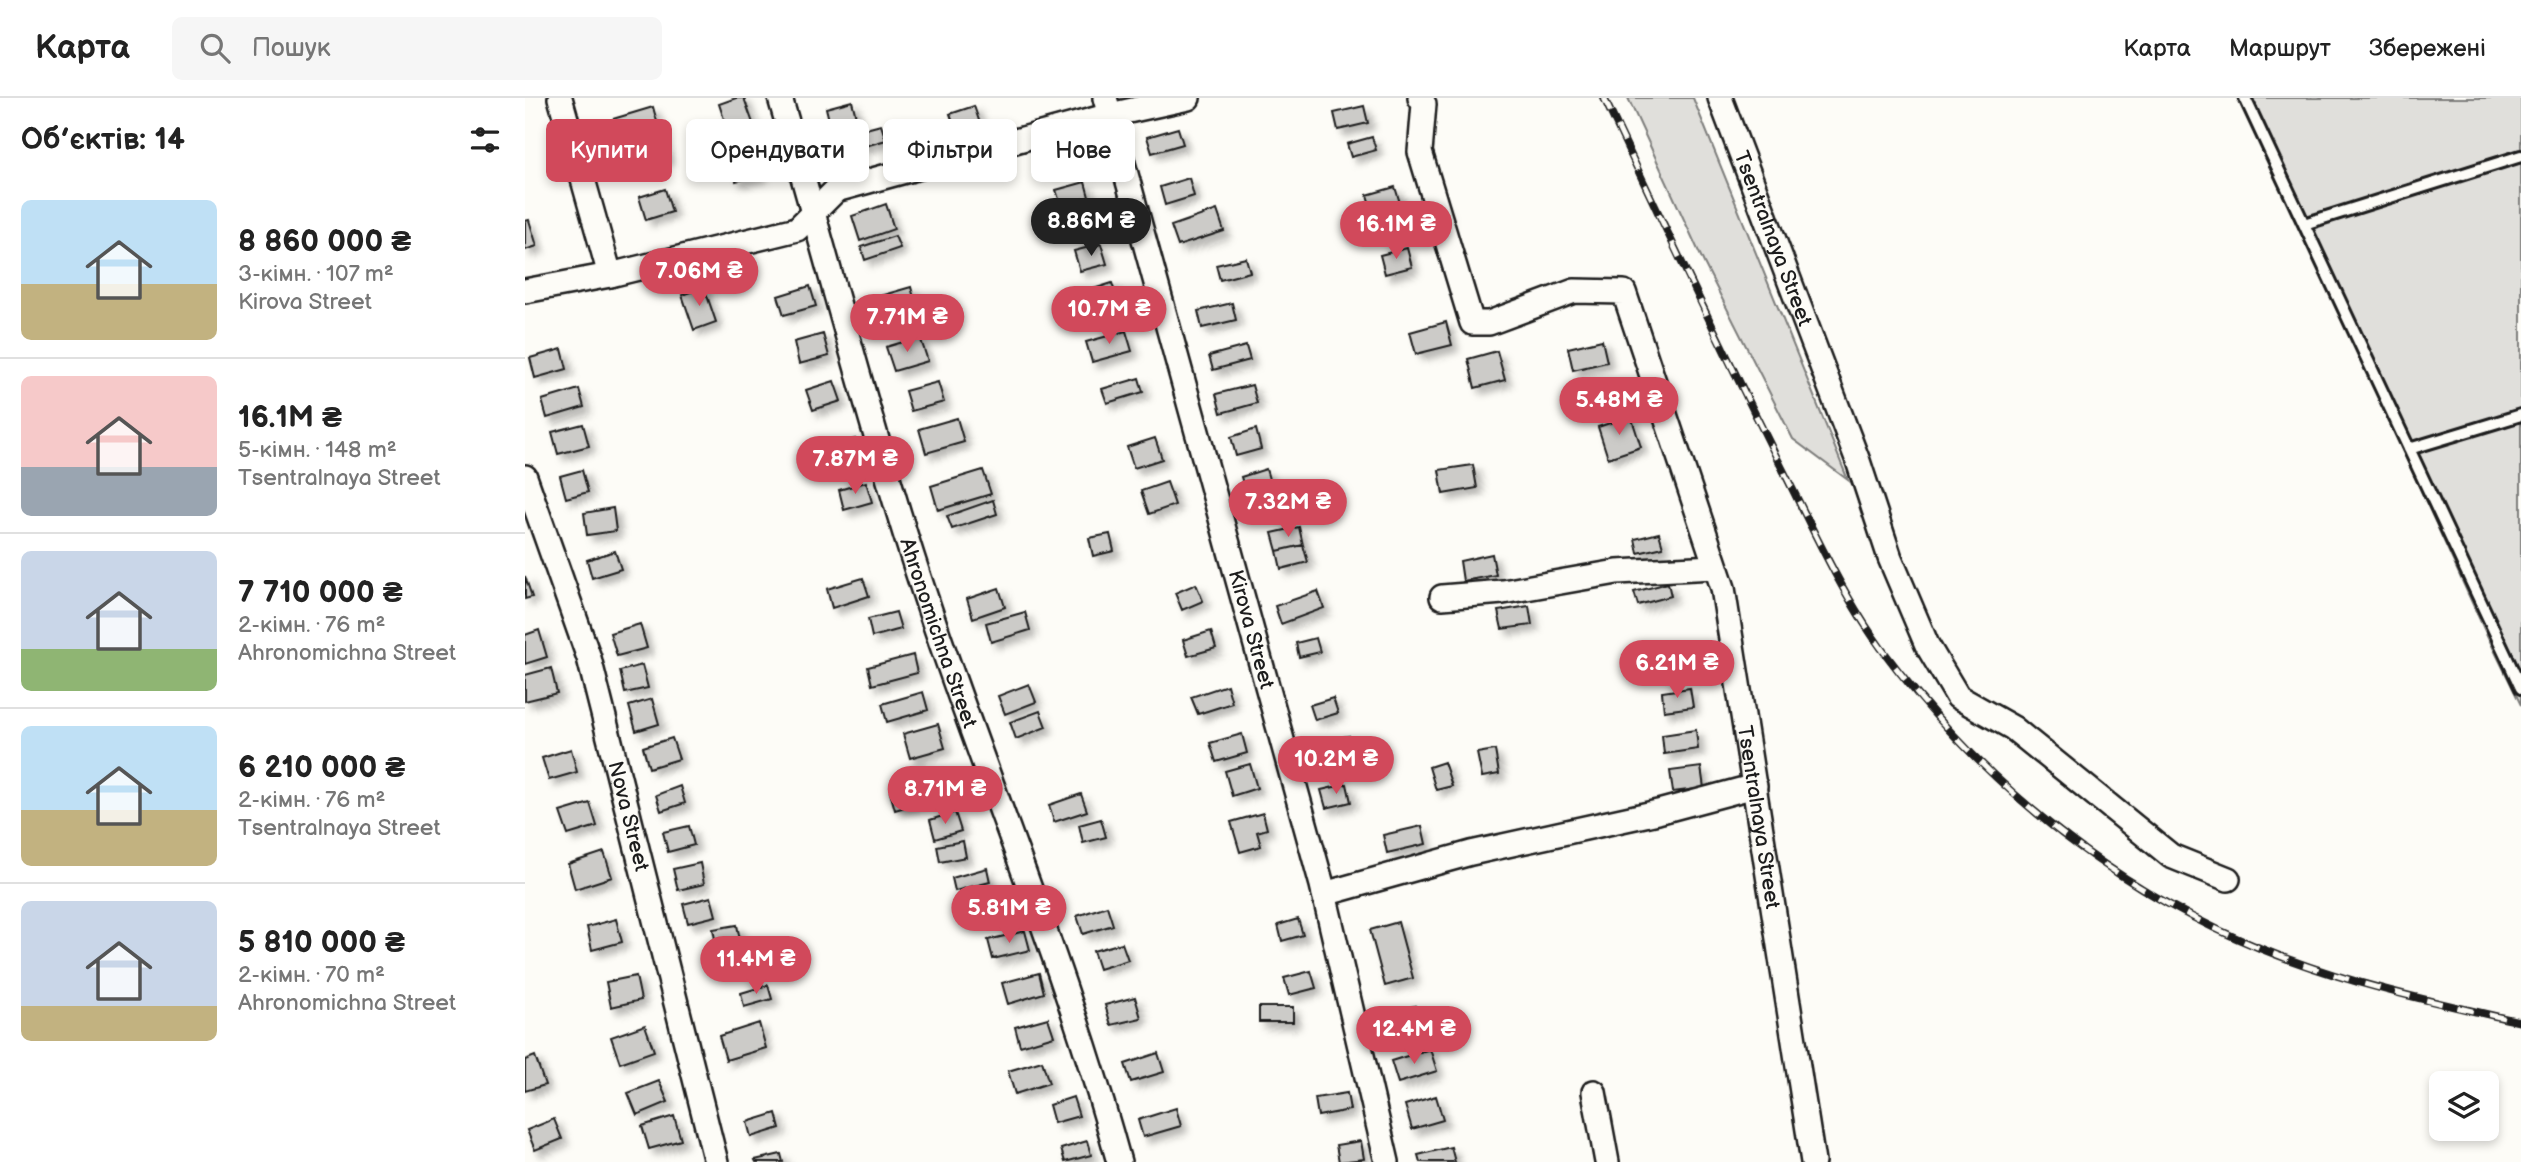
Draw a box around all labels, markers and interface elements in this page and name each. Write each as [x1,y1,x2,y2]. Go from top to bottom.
search box [172,17,662,80]
text: Карта [35,28,130,68]
icon: search [196,29,234,67]
text: Пошук [252,33,331,64]
text: Карта [2123,34,2191,63]
text: Маршрут [2229,34,2331,63]
text: Збережені [2369,34,2486,63]
chip: Купити [546,119,672,182]
chip: Орендувати [686,119,869,182]
chip: Фільтри [883,119,1017,182]
chip: Нове [1031,119,1135,182]
icon: filters [466,121,504,159]
text: Об’єктів: 14 [21,122,185,158]
street label: Tsentralnaya Street [1728,147,1818,330]
pin: 8.86M ₴ [1026,198,1156,258]
pin: 16.1M ₴ [1331,202,1461,261]
text: 8.86M ₴ [1047,207,1135,235]
text: 16.1M ₴ [1356,210,1436,238]
text: 8 860 000 ₴ [238,224,411,260]
icon: home [77,228,161,312]
pin: 7.06M ₴ [634,248,764,308]
text: 7.06M ₴ [655,257,743,285]
text: 3-кімн. · 107 m² [238,260,394,288]
pin: 10.7M ₴ [1044,286,1174,346]
text: Kirova Street [238,288,372,316]
pin: 7.71M ₴ [842,294,972,354]
text: 10.7M ₴ [1067,295,1151,323]
text: 7.71M ₴ [866,303,948,331]
pin: 5.48M ₴ [1554,378,1684,437]
text: 5.48M ₴ [1575,386,1663,414]
text: 16.1M ₴ [238,400,342,436]
icon: home [77,404,161,488]
text: 5-кімн. · 148 m² [238,436,397,464]
pin: 7.87M ₴ [790,436,920,496]
text: 7.87M ₴ [812,445,898,473]
text: Tsentralnaya Street [238,464,441,492]
pin: 7.32M ₴ [1223,480,1353,539]
text: 7.32M ₴ [1245,488,1331,516]
street label: Ahronomichna Street [894,535,982,732]
street label: Kirova Street [1223,567,1279,692]
text: 7 710 000 ₴ [238,575,403,611]
icon: home [77,579,161,663]
text: 2-кімн. · 76 m² [238,611,385,639]
text: Ahronomichna Street [238,639,456,667]
pin: 6.21M ₴ [1612,640,1742,700]
text: 6.21M ₴ [1635,649,1719,677]
street label: Tsentralnaya Street [1732,724,1785,911]
pin: 10.2M ₴ [1271,736,1401,796]
text: 10.2M ₴ [1294,745,1378,773]
text: 6 210 000 ₴ [238,750,405,786]
icon: home [77,754,161,838]
street label: Nova Street [603,759,654,874]
pin: 8.71M ₴ [880,766,1010,826]
text: 8.71M ₴ [904,775,986,803]
text: 2-кімн. · 76 m² [238,786,385,814]
text: Tsentralnaya Street [238,814,441,842]
pin: 5.81M ₴ [944,886,1074,945]
text: 5.81M ₴ [967,894,1051,922]
text: 5 810 000 ₴ [238,925,405,961]
icon: home [77,929,161,1013]
pin: 11.4M ₴ [691,936,821,996]
text: 11.4M ₴ [716,945,796,973]
text: 2-кімн. · 70 m² [238,961,385,989]
text: Ahronomichna Street [238,989,456,1017]
pin: 12.4M ₴ [1349,1006,1479,1066]
text: 12.4M ₴ [1372,1015,1456,1043]
map controls [2429,1071,2499,1141]
button: layers [2429,1071,2499,1141]

